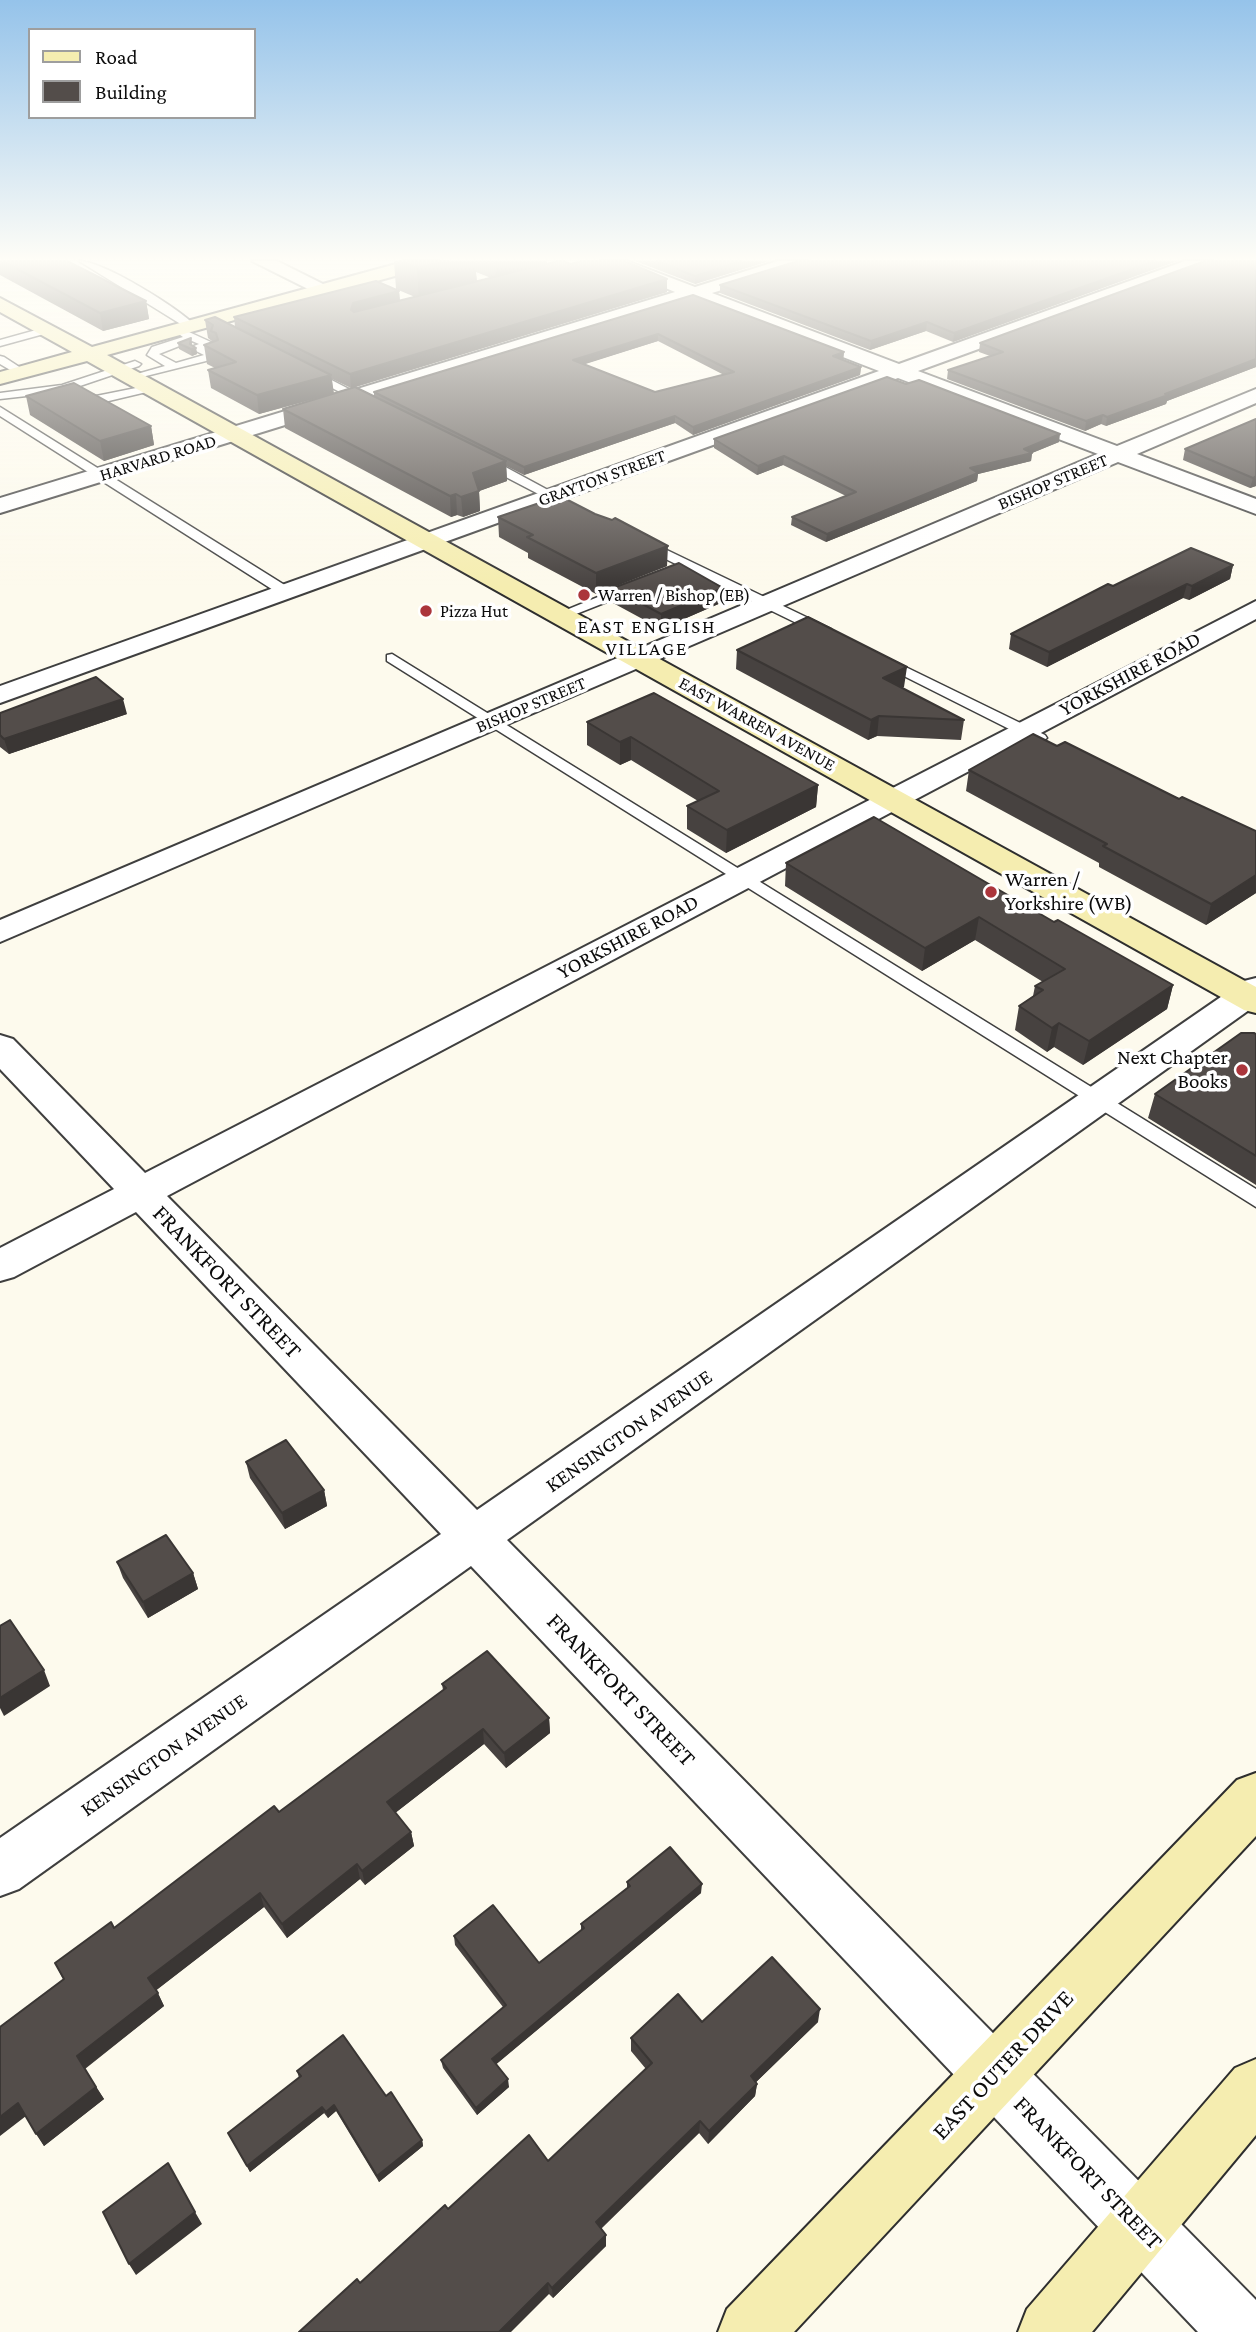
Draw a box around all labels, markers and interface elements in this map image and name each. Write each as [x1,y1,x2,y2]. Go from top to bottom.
legend [28,28,256,119]
text: Road [95,45,138,69]
text: Building [95,80,167,104]
street label: HARVARD ROAD [97,430,219,486]
street label: GRAYTON STREET [535,445,669,511]
street label: BISHOP STREET [995,449,1111,515]
place label: Warren / Bishop (EB) [598,584,750,606]
marker: Warren / Bishop (EB) [576,587,592,603]
place label: Pizza Hut [440,600,508,622]
marker: Pizza Hut [418,603,434,619]
district label: EAST ENGLISH VILLAGE [579,616,715,660]
street label: YORKSHIRE ROAD [1055,626,1205,722]
street label: BISHOP STREET [473,672,589,738]
street label: EAST WARREN AVENUE [675,672,839,776]
place label: Warren / Yorkshire (WB) [1005,867,1133,917]
marker: Warren / Yorkshire (WB) [983,884,999,900]
street label: YORKSHIRE ROAD [553,889,703,985]
place label: Next Chapter Books [1117,1045,1228,1095]
marker: Next Chapter Books [1234,1062,1250,1078]
street label: FRANKFORT STREET [146,1199,308,1365]
street label: KENSINGTON AVENUE [541,1364,717,1498]
street label: FRANKFORT STREET [540,1607,702,1773]
street label: KENSINGTON AVENUE [76,1688,252,1822]
street label: EAST OUTER DRIVE [926,1984,1080,2146]
street label: FRANKFORT STREET [1007,2090,1169,2256]

